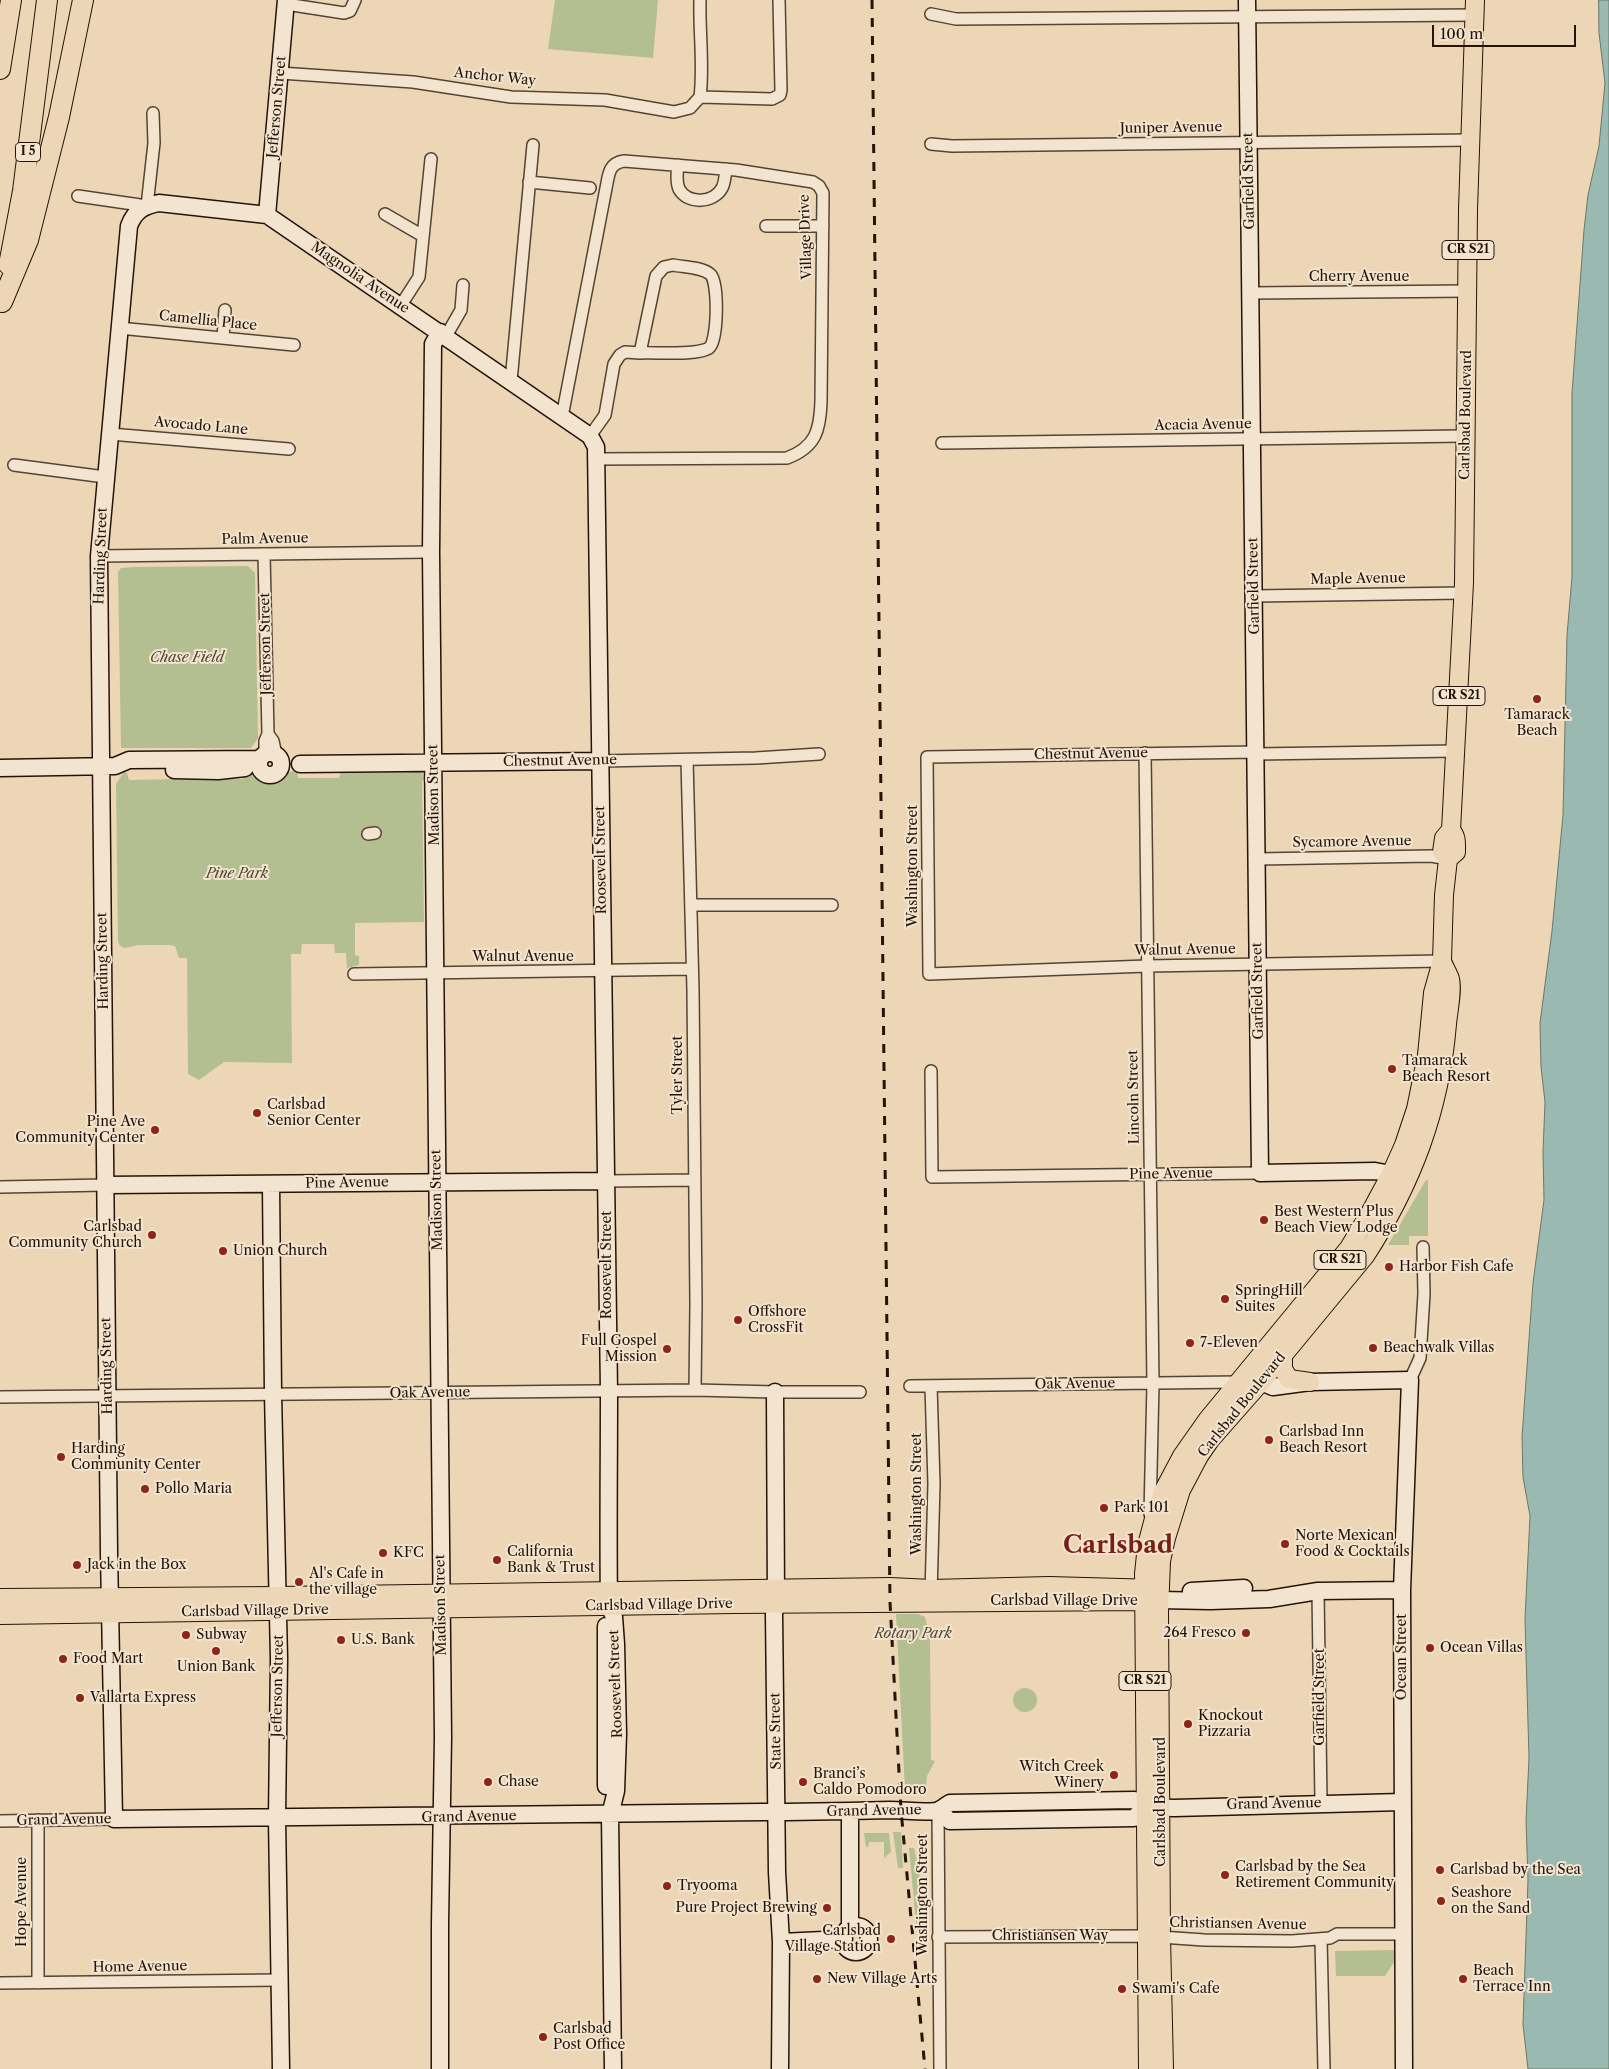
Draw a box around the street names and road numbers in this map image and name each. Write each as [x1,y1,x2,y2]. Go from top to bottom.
street label: Jefferson Street [264,55,290,159]
street label: Anchor Way [453,64,537,90]
street label: Juniper Avenue [1120,119,1222,137]
street label: Garfield Street [1240,132,1258,230]
road number: I 5 [15,142,40,162]
street label: Village Drive [796,194,816,280]
street label: Magnolia Avenue [307,239,413,317]
road number: CR S21 [1442,240,1494,260]
street label: Cherry Avenue [1309,269,1409,285]
street label: Camellia Place [158,307,258,335]
street label: Carlsbad Boulevard [1456,350,1476,480]
street label: Avocado Lane [153,414,249,438]
street label: Acacia Avenue [1154,416,1252,434]
street label: Harding Street [91,507,111,605]
street label: Palm Avenue [221,530,309,548]
street label: Garfield Street [1245,537,1263,635]
street label: Maple Avenue [1310,570,1406,588]
street label: Jefferson Street [257,593,275,695]
road number: CR S21 [1433,686,1485,706]
street label: Madison Street [425,744,443,846]
street label: Chestnut Avenue [1034,745,1148,763]
street label: Chestnut Avenue [503,752,617,770]
street label: Washington Street [905,805,921,927]
street label: Roosevelt Street [592,806,610,914]
street label: Sycamore Avenue [1292,833,1412,851]
street label: Harding Street [94,912,112,1010]
street label: Walnut Avenue [1134,941,1236,959]
street label: Garfield Street [1249,942,1267,1040]
street label: Walnut Avenue [472,949,574,965]
street label: Tyler Street [670,1035,686,1115]
street label: Lincoln Street [1125,1050,1143,1144]
street label: Madison Street [428,1149,446,1251]
street label: Pine Avenue [1129,1165,1213,1183]
street label: Pine Avenue [305,1174,389,1192]
street label: Roosevelt Street [599,1211,615,1319]
road number: CR S21 [1314,1250,1366,1270]
street label: Harding Street [98,1317,116,1415]
street label: Carlsbad Boulevard [1195,1349,1289,1461]
street label: Oak Avenue [1035,1375,1115,1393]
street label: Oak Avenue [390,1384,470,1402]
street label: Washington Street [909,1433,925,1555]
street label: Madison Street [432,1554,450,1656]
street label: Carlsbad Village Drive [990,1593,1138,1609]
street label: Carlsbad Village Drive [585,1595,733,1615]
street label: Carlsbad Village Drive [181,1601,329,1621]
street label: Ocean Street [1394,1614,1410,1700]
street label: Roosevelt Street [606,1629,626,1739]
street label: Jefferson Street [269,1635,287,1737]
street label: Garfield Street [1312,1648,1328,1746]
road number: CR S21 [1119,1672,1171,1690]
street label: State Street [767,1692,785,1770]
street label: Carlsbad Boulevard [1153,1737,1169,1867]
street label: Grand Avenue [1226,1795,1322,1813]
street label: Grand Avenue [826,1802,922,1820]
street label: Grand Avenue [421,1808,517,1826]
street label: Grand Avenue [16,1811,112,1829]
street label: Washington Street [915,1834,931,1956]
street label: Hope Avenue [14,1857,30,1947]
street label: Christiansen Avenue [1169,1914,1307,1934]
street label: Christiansen Way [992,1928,1108,1944]
street label: Home Avenue [93,1958,187,1976]

